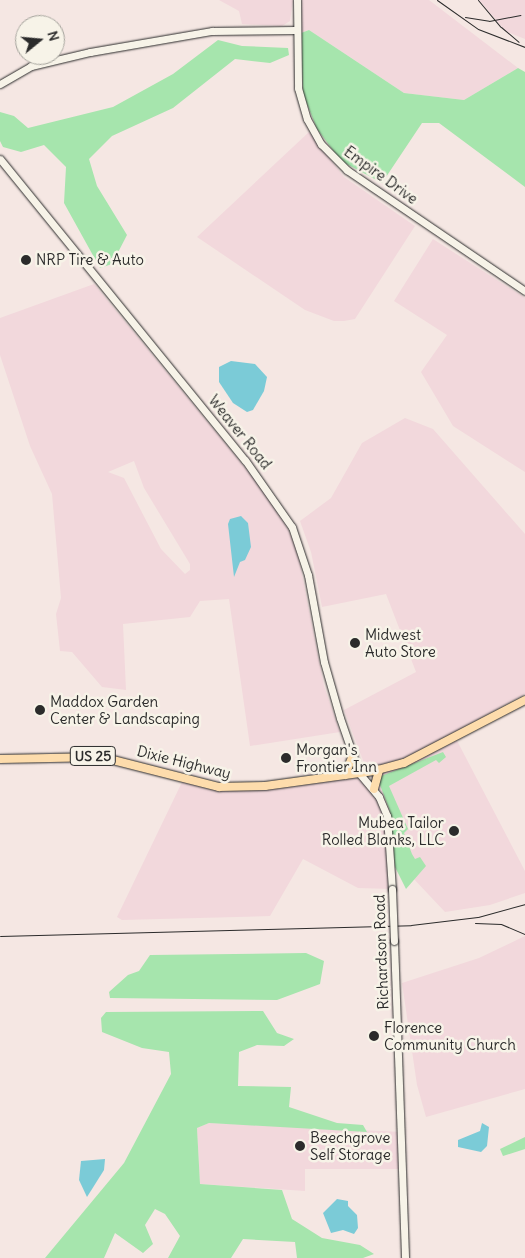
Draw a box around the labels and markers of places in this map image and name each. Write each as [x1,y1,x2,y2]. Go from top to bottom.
place label: NRP Tire & Auto [36,251,144,269]
marker: NRP Tire & Auto [20,254,32,266]
place label: Midwest Auto Store [365,625,436,660]
marker: Midwest Auto Store [349,637,361,649]
place label: Maddox Garden Center & Landscaping [50,692,200,727]
marker: Maddox Garden Center & Landscaping [34,704,46,716]
place label: Morgan's Frontier Inn [296,740,377,775]
marker: Morgan's Frontier Inn [280,752,292,764]
place label: Mubea Tailor Rolled Blanks, LLC [322,813,444,848]
marker: Mubea Tailor Rolled Blanks, LLC [448,825,460,837]
place label: Florence Community Church [384,1018,516,1053]
marker: Florence Community Church [368,1030,380,1042]
place label: Beechgrove Self Storage [310,1128,391,1163]
marker: Beechgrove Self Storage [294,1140,306,1152]

